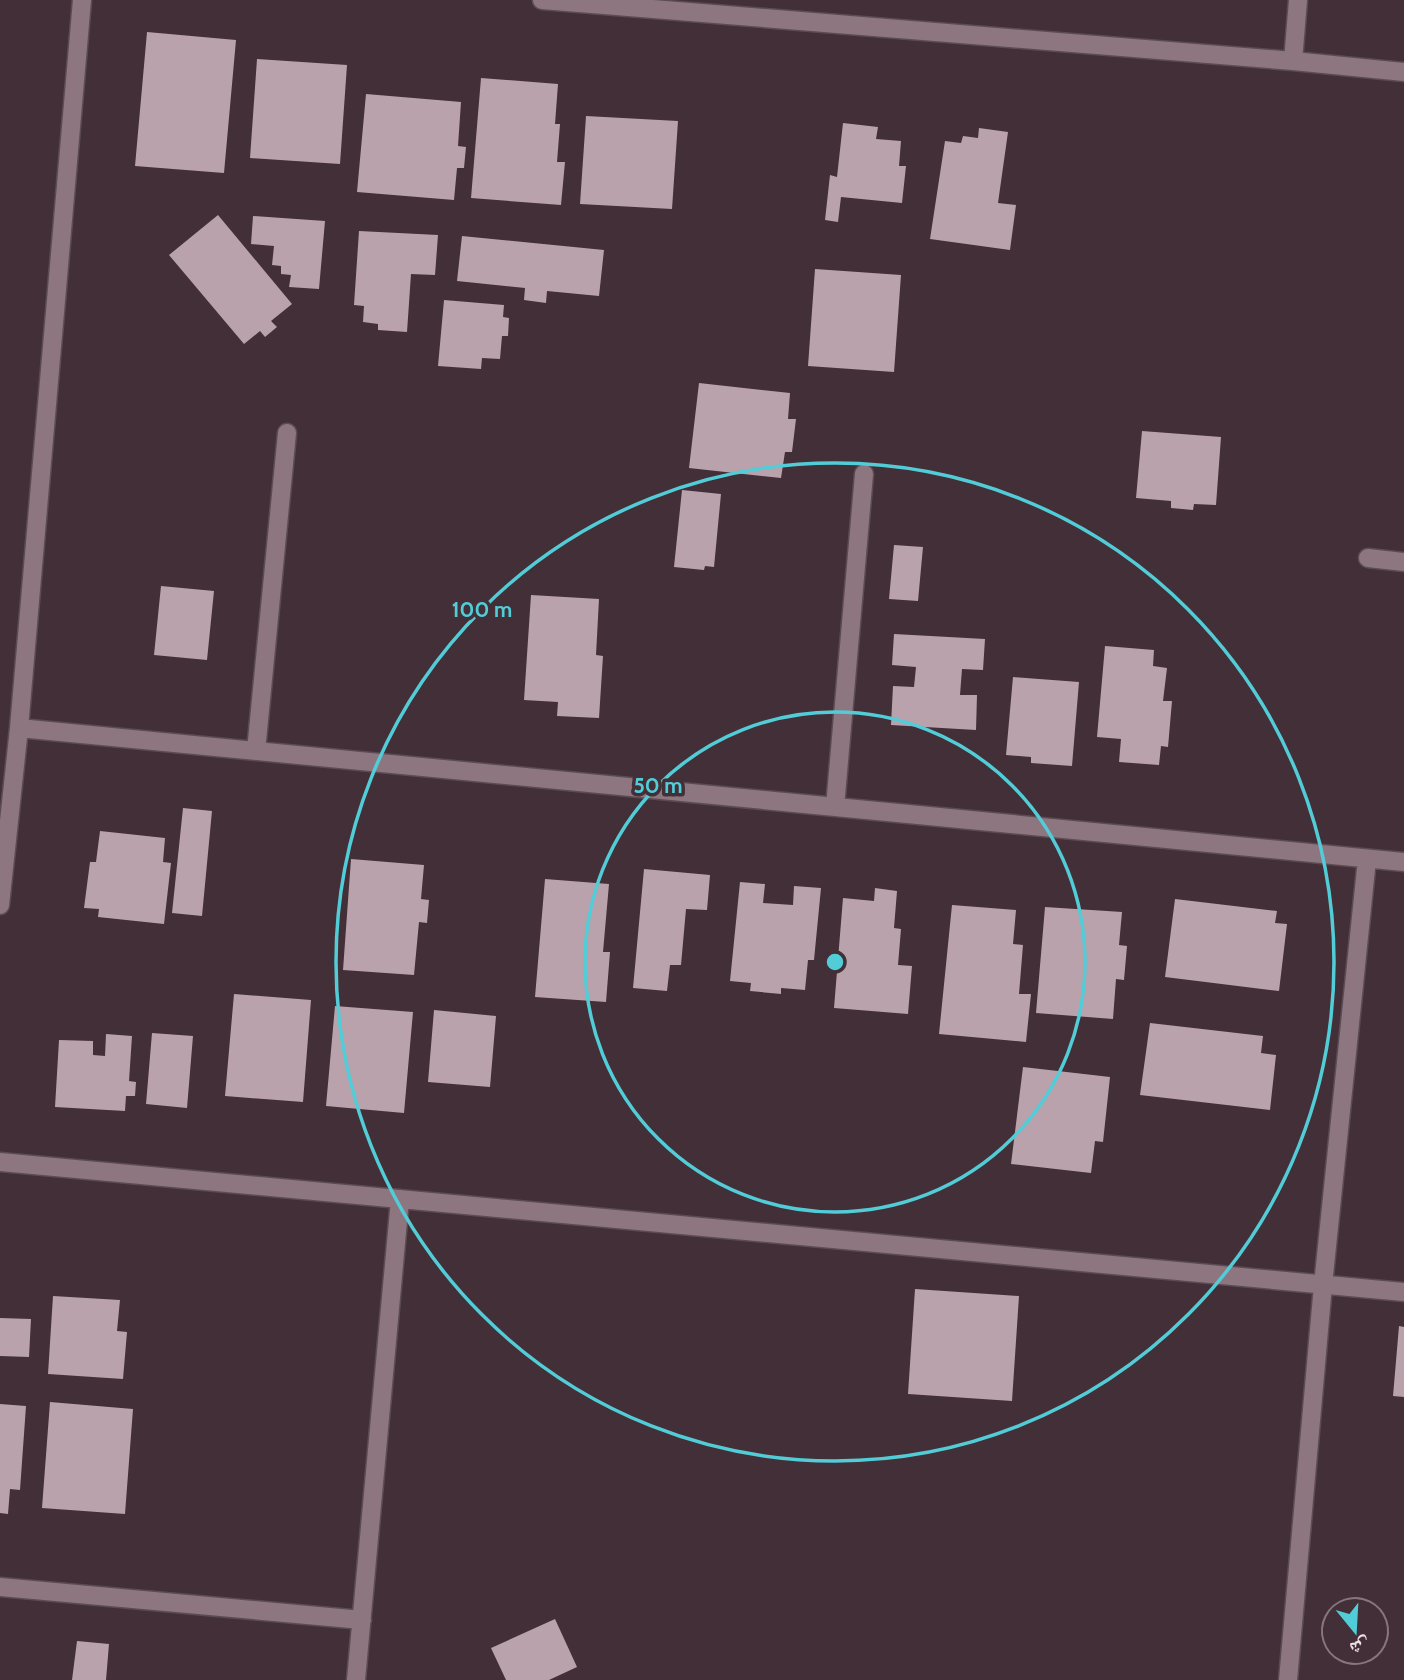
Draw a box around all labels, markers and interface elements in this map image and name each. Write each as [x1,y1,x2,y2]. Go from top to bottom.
text: 100 m [452,597,512,622]
text: 50 m [633,773,683,798]
centre of rings [823,950,847,974]
north arrow [1320,1596,1390,1666]
text: ش [1347,1633,1373,1661]

